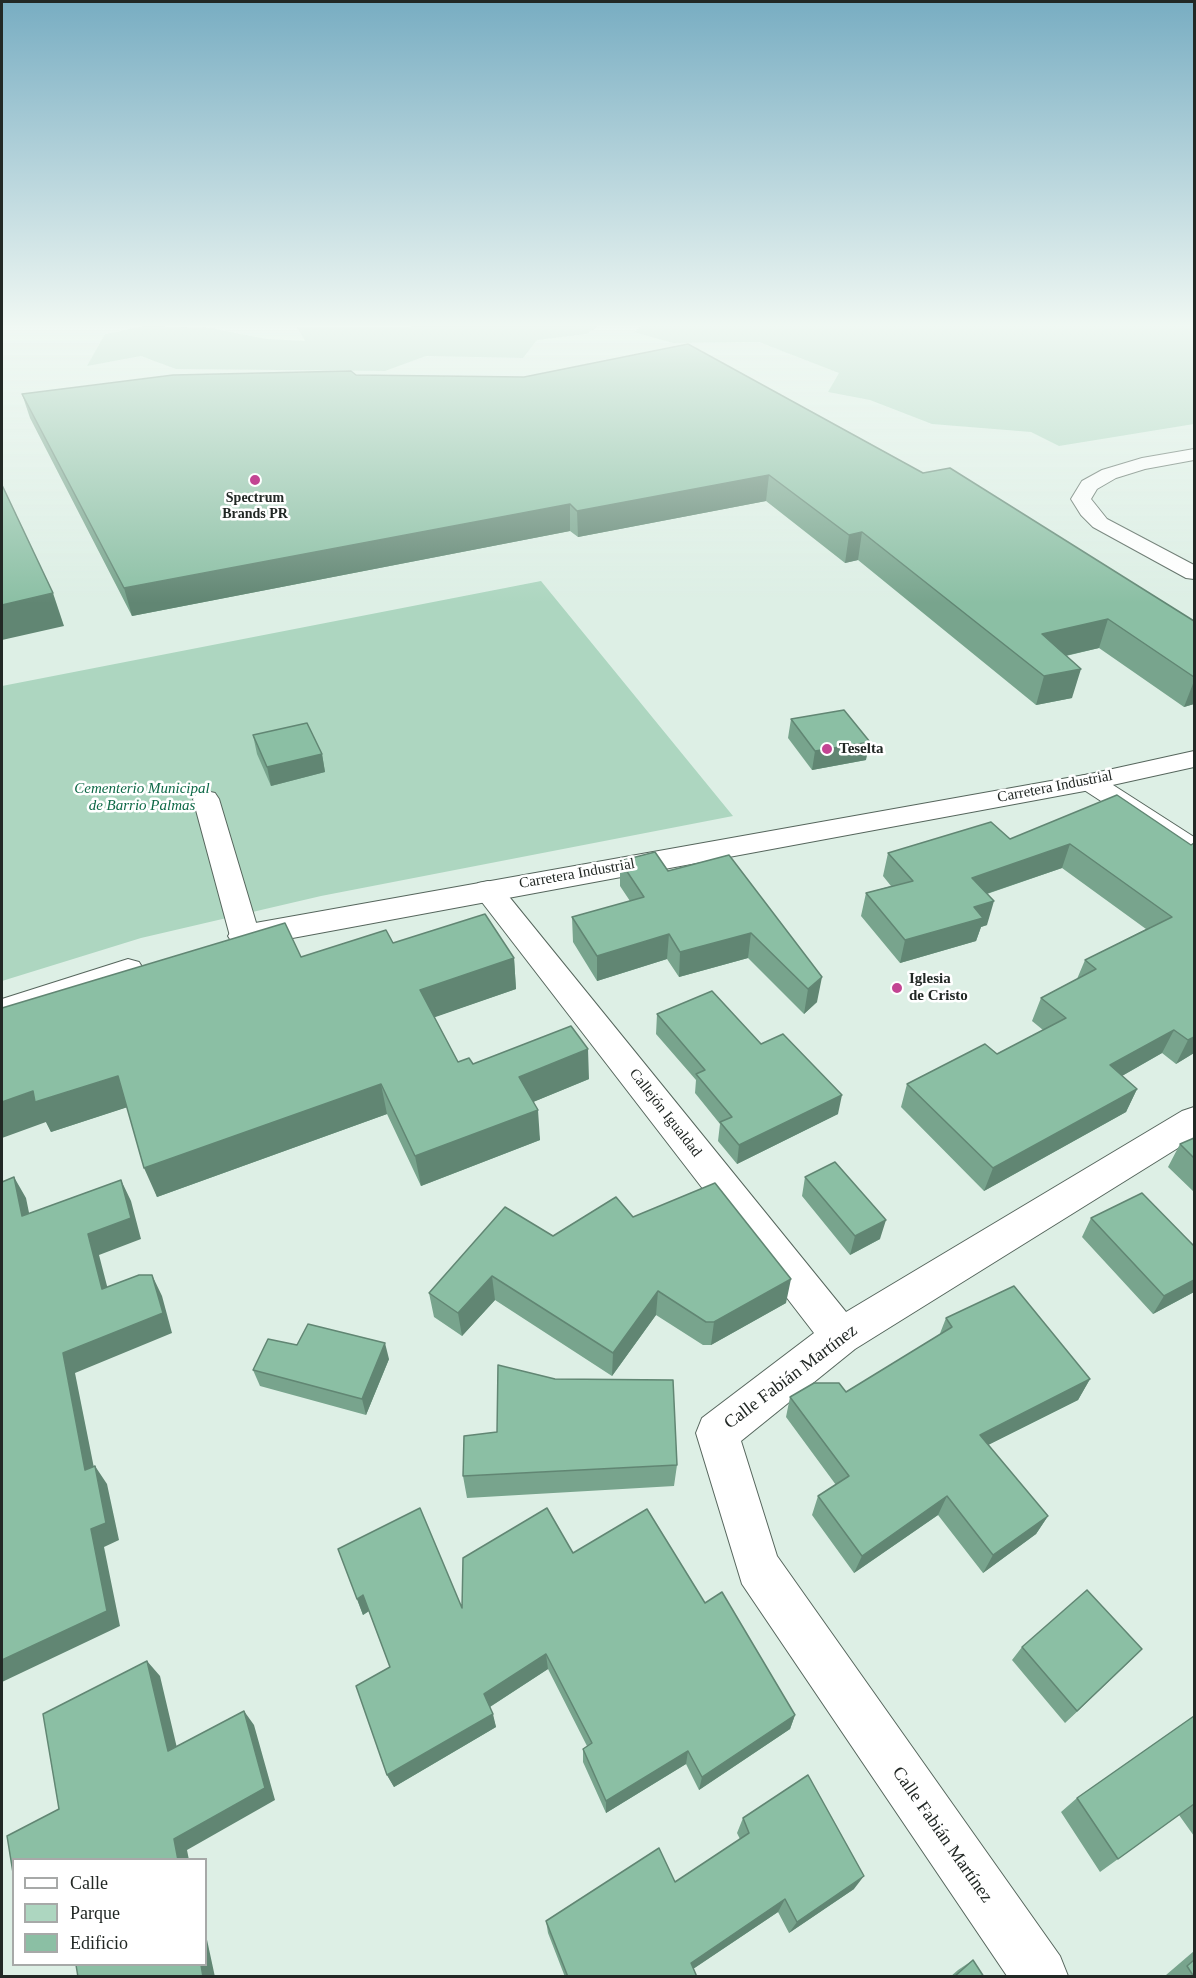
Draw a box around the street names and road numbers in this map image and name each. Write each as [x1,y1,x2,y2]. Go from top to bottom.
street label: Carretera Industrial [996,767,1114,807]
street label: Carretera Industrial [518,855,636,893]
street label: Callejón Igualdad [625,1065,705,1161]
street label: Calle Fabián Martínez [720,1320,862,1434]
street label: Calle Fabián Martínez [887,1763,997,1907]

